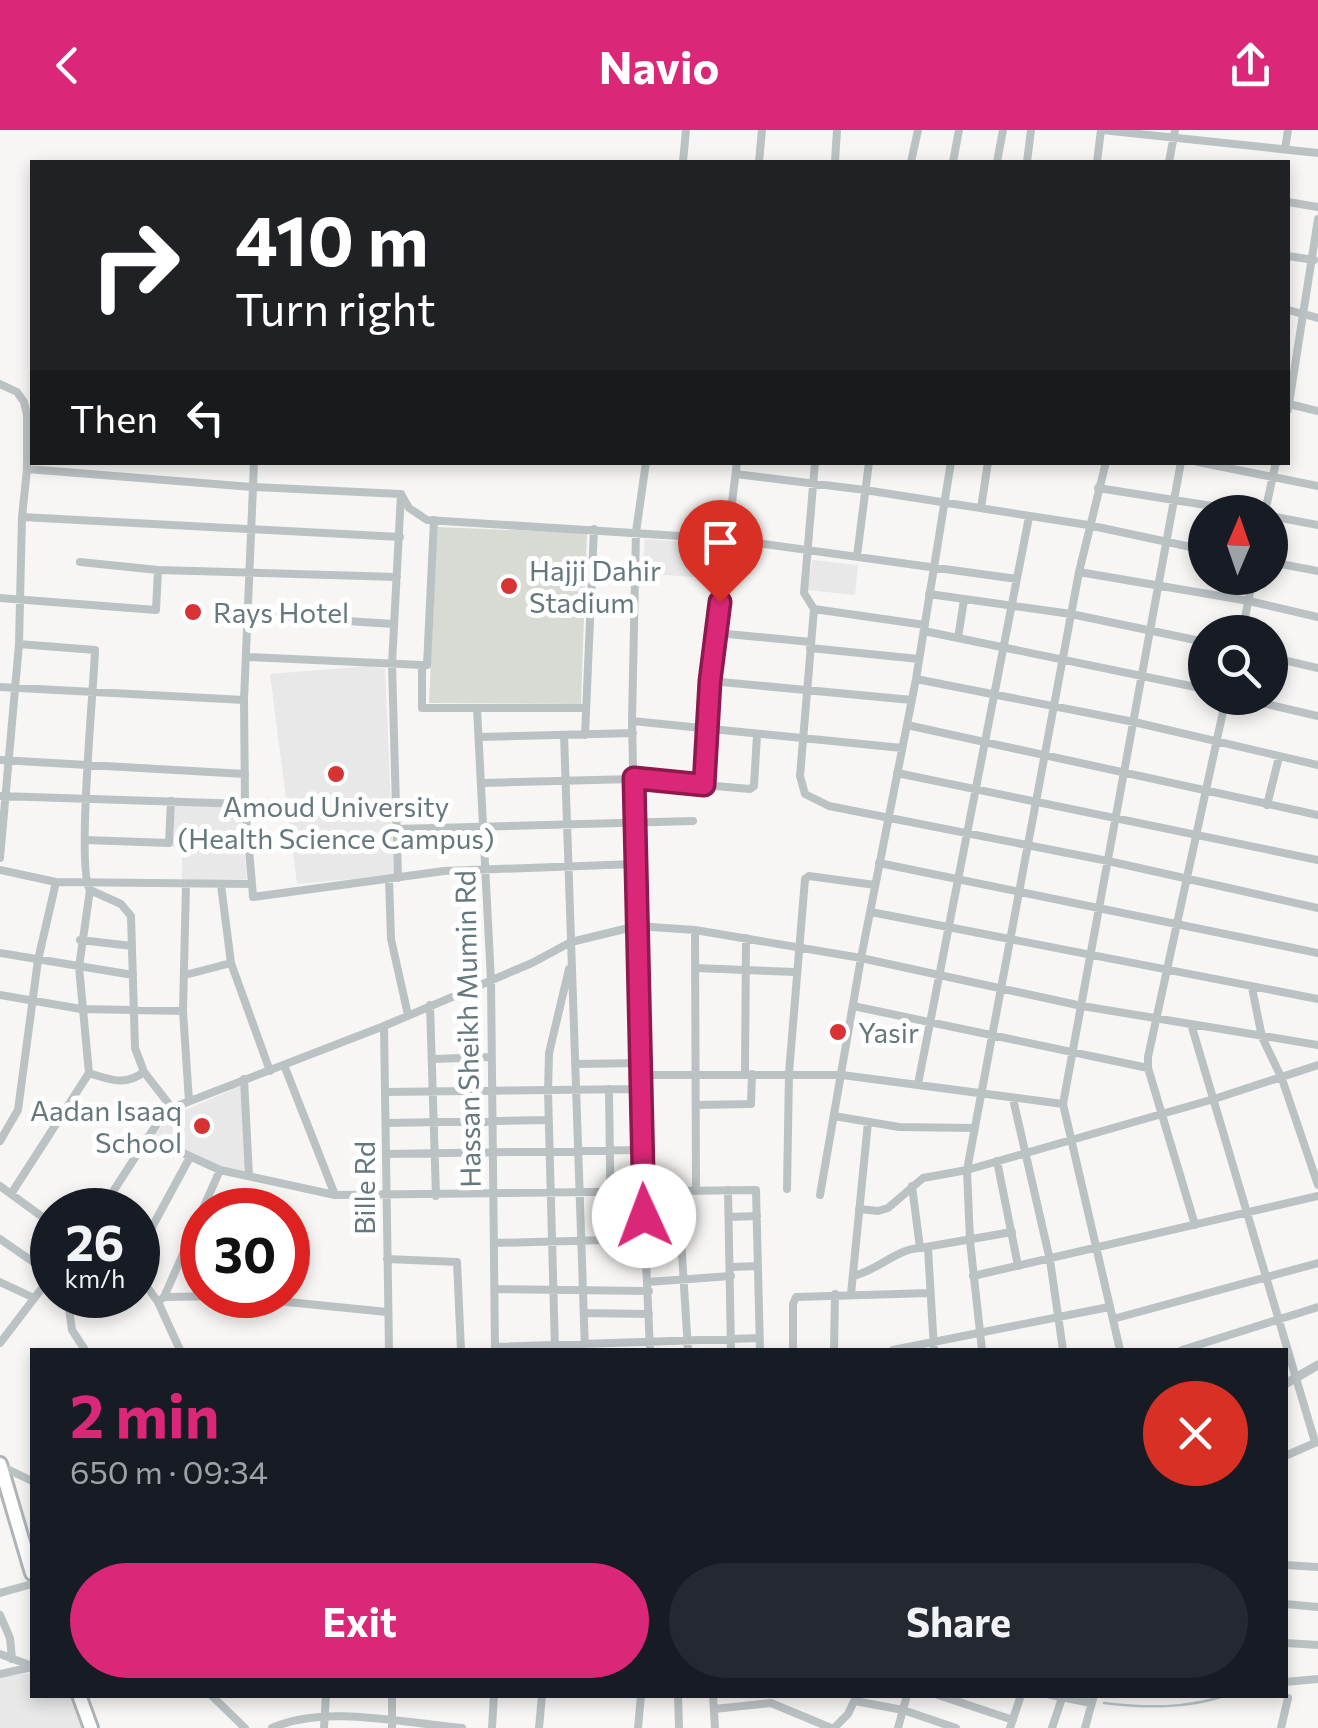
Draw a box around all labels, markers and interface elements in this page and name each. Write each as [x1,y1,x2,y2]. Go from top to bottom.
icon: back [40,38,95,93]
text: Navio [599,38,719,93]
icon: share [1223,38,1278,93]
text: 410 m [235,195,428,280]
icon: right [70,200,200,330]
text: Turn right [235,280,436,335]
icon: left [178,390,233,445]
text: Then [70,394,158,441]
north arrow [1188,495,1288,595]
map controls [1188,495,1288,715]
pin [678,500,763,603]
icon: arrive [693,515,748,570]
place label: Hajji Dahir Stadium [529,553,661,619]
marker: Hajji Dahir Stadium [498,575,520,597]
place label: Rays Hotel [213,595,349,629]
marker: Rays Hotel [182,601,204,623]
button: search [1188,615,1288,715]
marker: Amoud University (Health Science Campus) [325,763,347,785]
place label: Amoud University (Health Science Campus) [177,789,495,855]
street label: Hassan Sheikh Mumin Rd [447,870,487,1188]
place label: Yasir [858,1015,919,1049]
marker: Yasir [827,1021,849,1043]
place label: Aadan Isaaq School [30,1093,182,1159]
marker: Aadan Isaaq School [191,1115,213,1137]
street label: Bille Rd [347,1141,381,1235]
position arrow [592,1164,696,1268]
speed limit sign: 30 [180,1188,310,1318]
text: 26 [65,1210,124,1271]
text: km/h [65,1263,125,1293]
text: 2 min [70,1377,219,1450]
button: close [1143,1381,1248,1486]
text: 650 m · 09:34 [70,1451,268,1491]
button: Exit [70,1563,649,1678]
button: Share [669,1563,1248,1678]

